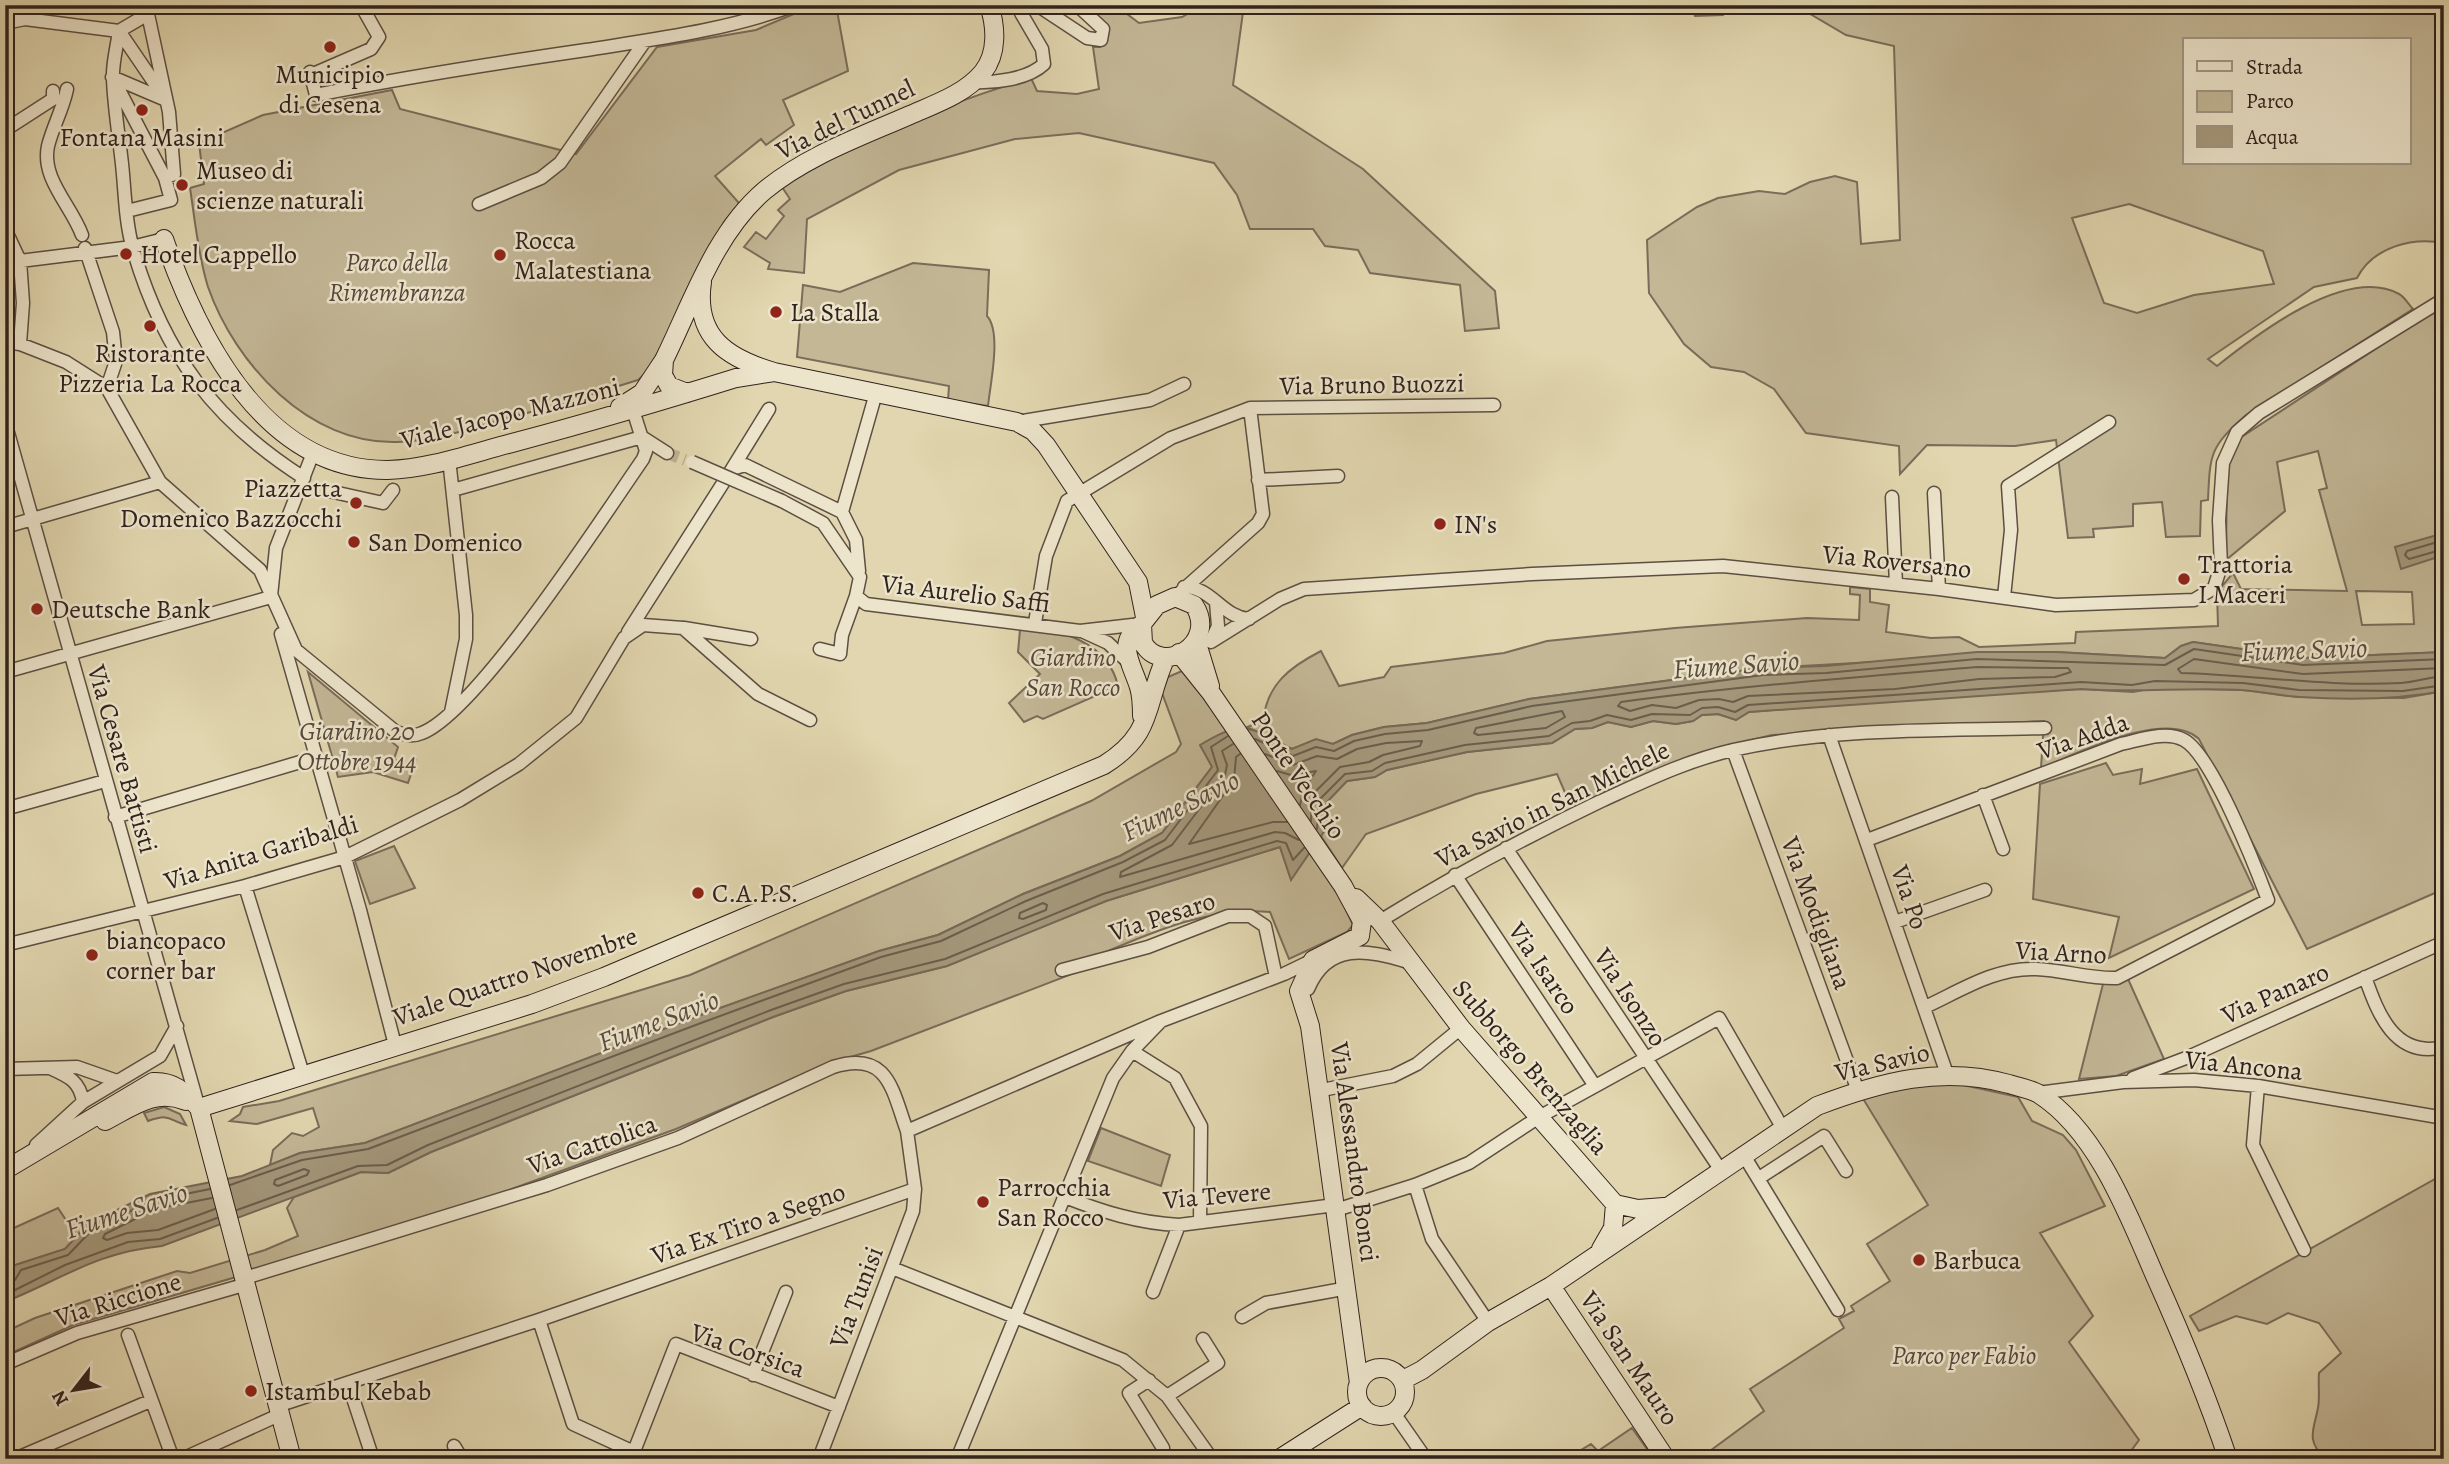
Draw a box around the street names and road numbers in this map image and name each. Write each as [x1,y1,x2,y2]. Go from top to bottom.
street label: Via del Tunnel [769,71,921,169]
street label: Via Bruno Buozzi [1278,365,1465,404]
street label: Viale Jacopo Mazzoni [396,369,624,458]
street label: Via Roversano [1820,536,1973,587]
street label: Via Aurelio Saffi [879,566,1052,621]
street label: Via Cesare Battisti [79,660,166,857]
street label: Ponte Vecchio [1243,705,1354,846]
street label: Via Adda [2032,705,2133,769]
street label: Via Savio in San Michele [1428,733,1675,877]
street label: Via Anita Garibaldi [159,806,362,899]
street label: Via Modigliana [1772,831,1860,994]
street label: Via Po [1882,860,1937,934]
street label: Via Pesaro [1104,883,1220,950]
street label: Via Isarco [1499,914,1587,1021]
street label: Viale Quattro Novembre [387,918,642,1035]
street label: Via Arno [2014,933,2107,972]
street label: Via Isonzo [1585,940,1675,1053]
street label: Via Panaro [2215,954,2335,1033]
street label: Subborgo Brenzaglia [1445,972,1617,1163]
street label: Via Savio [1830,1035,1933,1091]
street label: Via Alessandro Bonci [1322,1039,1387,1264]
street label: Via Ancona [2182,1042,2305,1089]
street label: Via Cattolica [522,1106,661,1183]
street label: Via Tevere [1161,1173,1272,1218]
street label: Via Ex Tiro a Segno [646,1174,850,1273]
street label: Via Tunisi [821,1241,892,1354]
street label: Via Riccione [50,1264,186,1336]
street label: Via San Mauro [1571,1284,1687,1432]
street label: Via Corsica [685,1314,810,1386]

